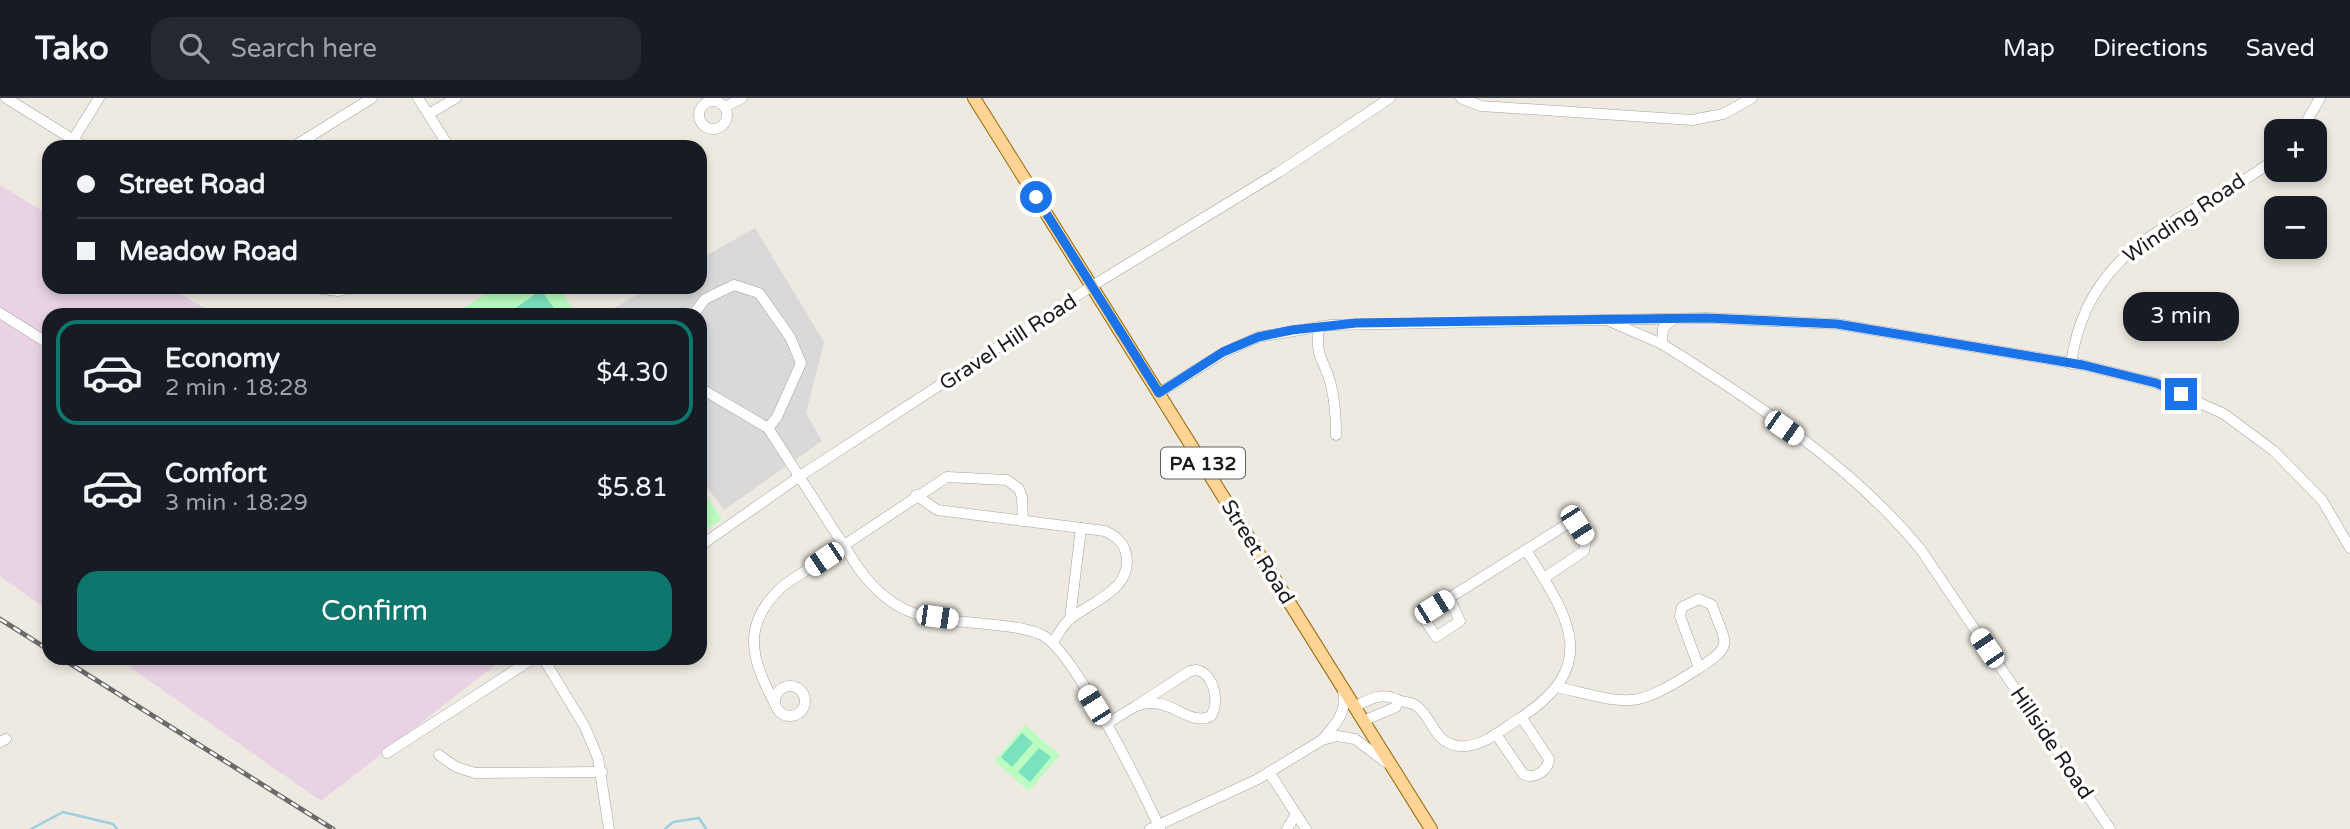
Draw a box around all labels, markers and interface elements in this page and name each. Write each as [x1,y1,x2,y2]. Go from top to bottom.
search box [151,17,641,80]
text: Tako [35,29,109,68]
icon: search [175,29,213,67]
text: Search here [231,33,377,64]
text: Map [2003,34,2055,63]
text: Directions [2093,34,2208,63]
text: Saved [2246,34,2315,63]
map controls [2264,119,2327,259]
button: + [2264,119,2327,182]
street label: Winding Road [2119,168,2250,268]
text: Street Road [119,169,265,200]
route start [1020,181,1052,213]
button: − [2264,196,2327,259]
text: Meadow Road [119,236,298,267]
street label: Gravel Hill Road [935,289,1082,396]
callout: 3 min [2123,292,2239,342]
text: 3 min [2150,302,2212,330]
icon: car [81,341,144,404]
text: Economy [165,343,280,374]
text: $4.30 [596,357,668,388]
text: 2 min · 18:28 [165,374,308,402]
route end [2165,378,2197,410]
car [1761,407,1808,449]
road number: PA 132 [1161,448,1245,478]
icon: car [81,456,144,519]
text: Comfort [165,458,267,489]
text: $5.81 [597,472,668,503]
text: 3 min · 18:29 [165,489,308,517]
street label: Street Road [1216,495,1300,609]
car [1557,502,1598,548]
car [801,539,848,579]
button: Confirm [77,571,672,651]
car [1411,587,1458,627]
car [915,604,960,630]
car [1967,625,2008,671]
car [1074,682,1115,728]
street label: Hillside Road [2005,682,2098,804]

